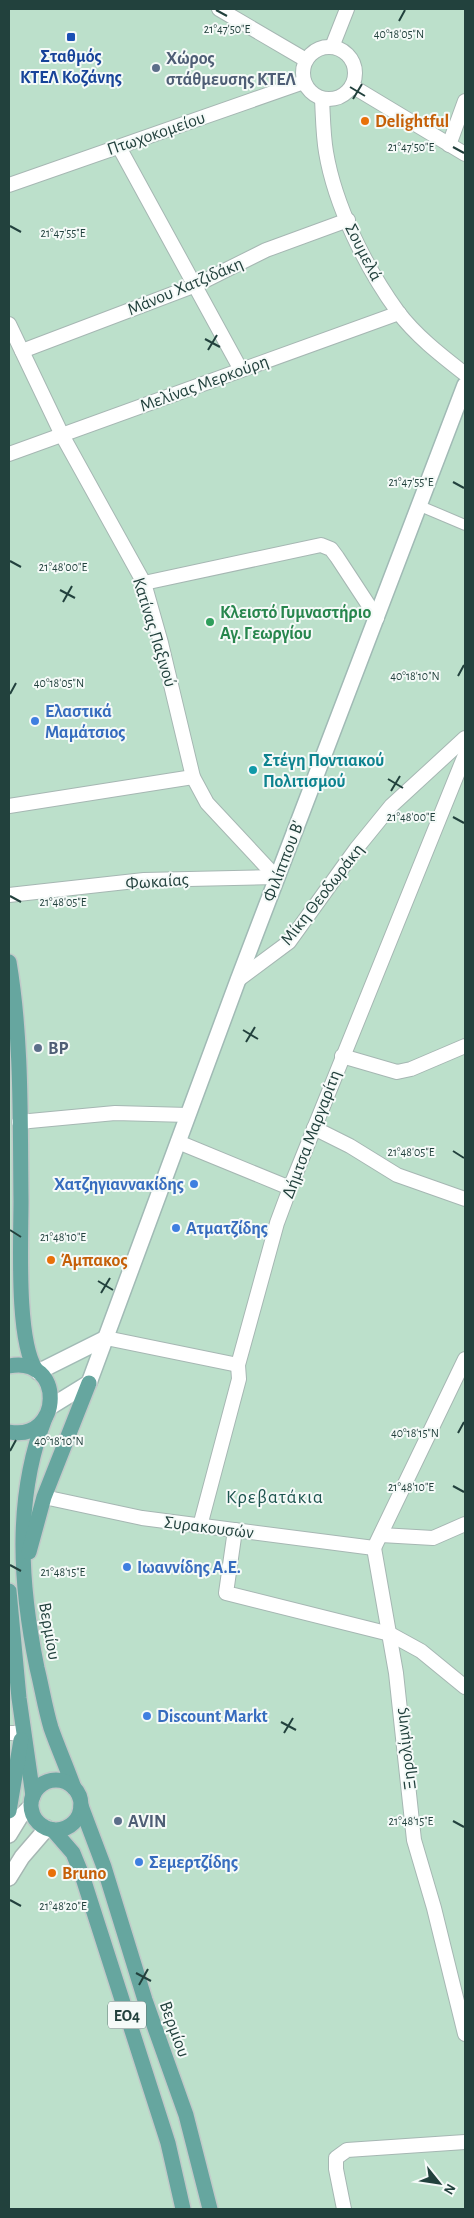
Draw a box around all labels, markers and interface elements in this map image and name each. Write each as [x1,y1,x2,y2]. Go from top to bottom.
text: 21°47'50"E [204,23,250,35]
text: 40°18'05"N [374,28,424,40]
marker: Σταθμός ΚΤΕΛ Κοζάνης [65,31,77,43]
place label: Σταθμός ΚΤΕΛ Κοζάνης [20,47,122,87]
place label: Χώρος στάθμευσης ΚΤΕΛ [166,50,296,89]
marker: Χώρος στάθμευσης ΚΤΕΛ [150,62,162,74]
street label: Πτωχοκομείου [105,108,208,159]
place label: Delightful [375,113,449,131]
marker: Delightful [359,115,371,127]
text: 21°47'50"E [388,141,434,153]
street label: Σουμελά [341,221,385,284]
text: 21°47'55"E [40,227,86,239]
street label: Μάνου Χατζιδάκη [125,254,246,319]
street label: Μελίνας Μερκούρη [137,351,271,416]
text: 21°47'55"E [388,476,434,488]
text: 21°48'00"E [39,561,87,573]
street label: Κατίνας Παξινού [129,575,180,689]
place label: Κλειστό Γυμναστήριο Αγ. Γεωργίου [220,603,371,643]
marker: Κλειστό Γυμναστήριο Αγ. Γεωργίου [204,616,216,628]
text: 40°18'10"N [390,670,440,682]
text: 40°18'05"N [34,677,84,689]
place label: Ελαστικά Μαμάτσιος [45,702,125,742]
marker: Ελαστικά Μαμάτσιος [29,715,41,727]
place label: Στέγη Ποντιακού Πολιτισμού [263,751,384,791]
marker: Στέγη Ποντιακού Πολιτισμού [247,764,259,776]
text: 21°48'00"E [387,811,435,823]
street label: Φιλίππου Β' [259,818,308,904]
street label: Μίκη Θεοδωράκη [277,840,368,949]
street label: Φωκαίας [125,870,189,893]
text: 21°48'05"E [39,896,87,908]
place label: BP [48,1040,68,1058]
marker: BP [32,1042,44,1054]
street label: Δήμτσα Μαργαρίτη [278,1067,345,1201]
text: 21°48'05"E [387,1146,435,1158]
place label: Χατζηγιαννακίδης [54,1175,184,1194]
marker: Χατζηγιαννακίδης [188,1178,200,1190]
place label: Ατματζίδης [186,1219,268,1238]
marker: Ατματζίδης [170,1222,182,1234]
text: 21°48'10"E [40,1231,86,1243]
place label: Άμπακος [61,1252,128,1270]
marker: Άμπακος [45,1254,57,1266]
text: 40°18'15"N [391,1427,439,1439]
text: 40°18'10"N [34,1435,84,1447]
text: 21°48'10"E [388,1481,434,1493]
district label: Κρεβατάκια [226,1488,324,1507]
street label: Συρακουσών [163,1514,255,1542]
place label: Ιωαννίδης Α.Ε. [137,1558,241,1577]
marker: Ιωαννίδης Α.Ε. [121,1561,133,1573]
text: 21°48'15"E [41,1566,86,1578]
street label: Βερμίου [35,1601,64,1661]
street label: Ξηρολίμνης [391,1707,420,1791]
place label: Discount Markt [157,1708,268,1726]
marker: Discount Markt [141,1710,153,1722]
place label: AVIN [128,1813,167,1831]
marker: AVIN [112,1815,124,1827]
text: 21°48'15"E [389,1815,434,1827]
place label: Σεμερτζίδης [149,1853,238,1872]
marker: Σεμερτζίδης [133,1856,145,1868]
place label: Bruno [62,1865,106,1883]
marker: Bruno [46,1867,58,1879]
text: 21°48'20"E [39,1900,87,1912]
street label: Βερμίου [156,1999,193,2060]
road number: ΕΟ4 [108,2002,146,2028]
north arrow [414,2158,464,2208]
text: N [441,2181,458,2197]

